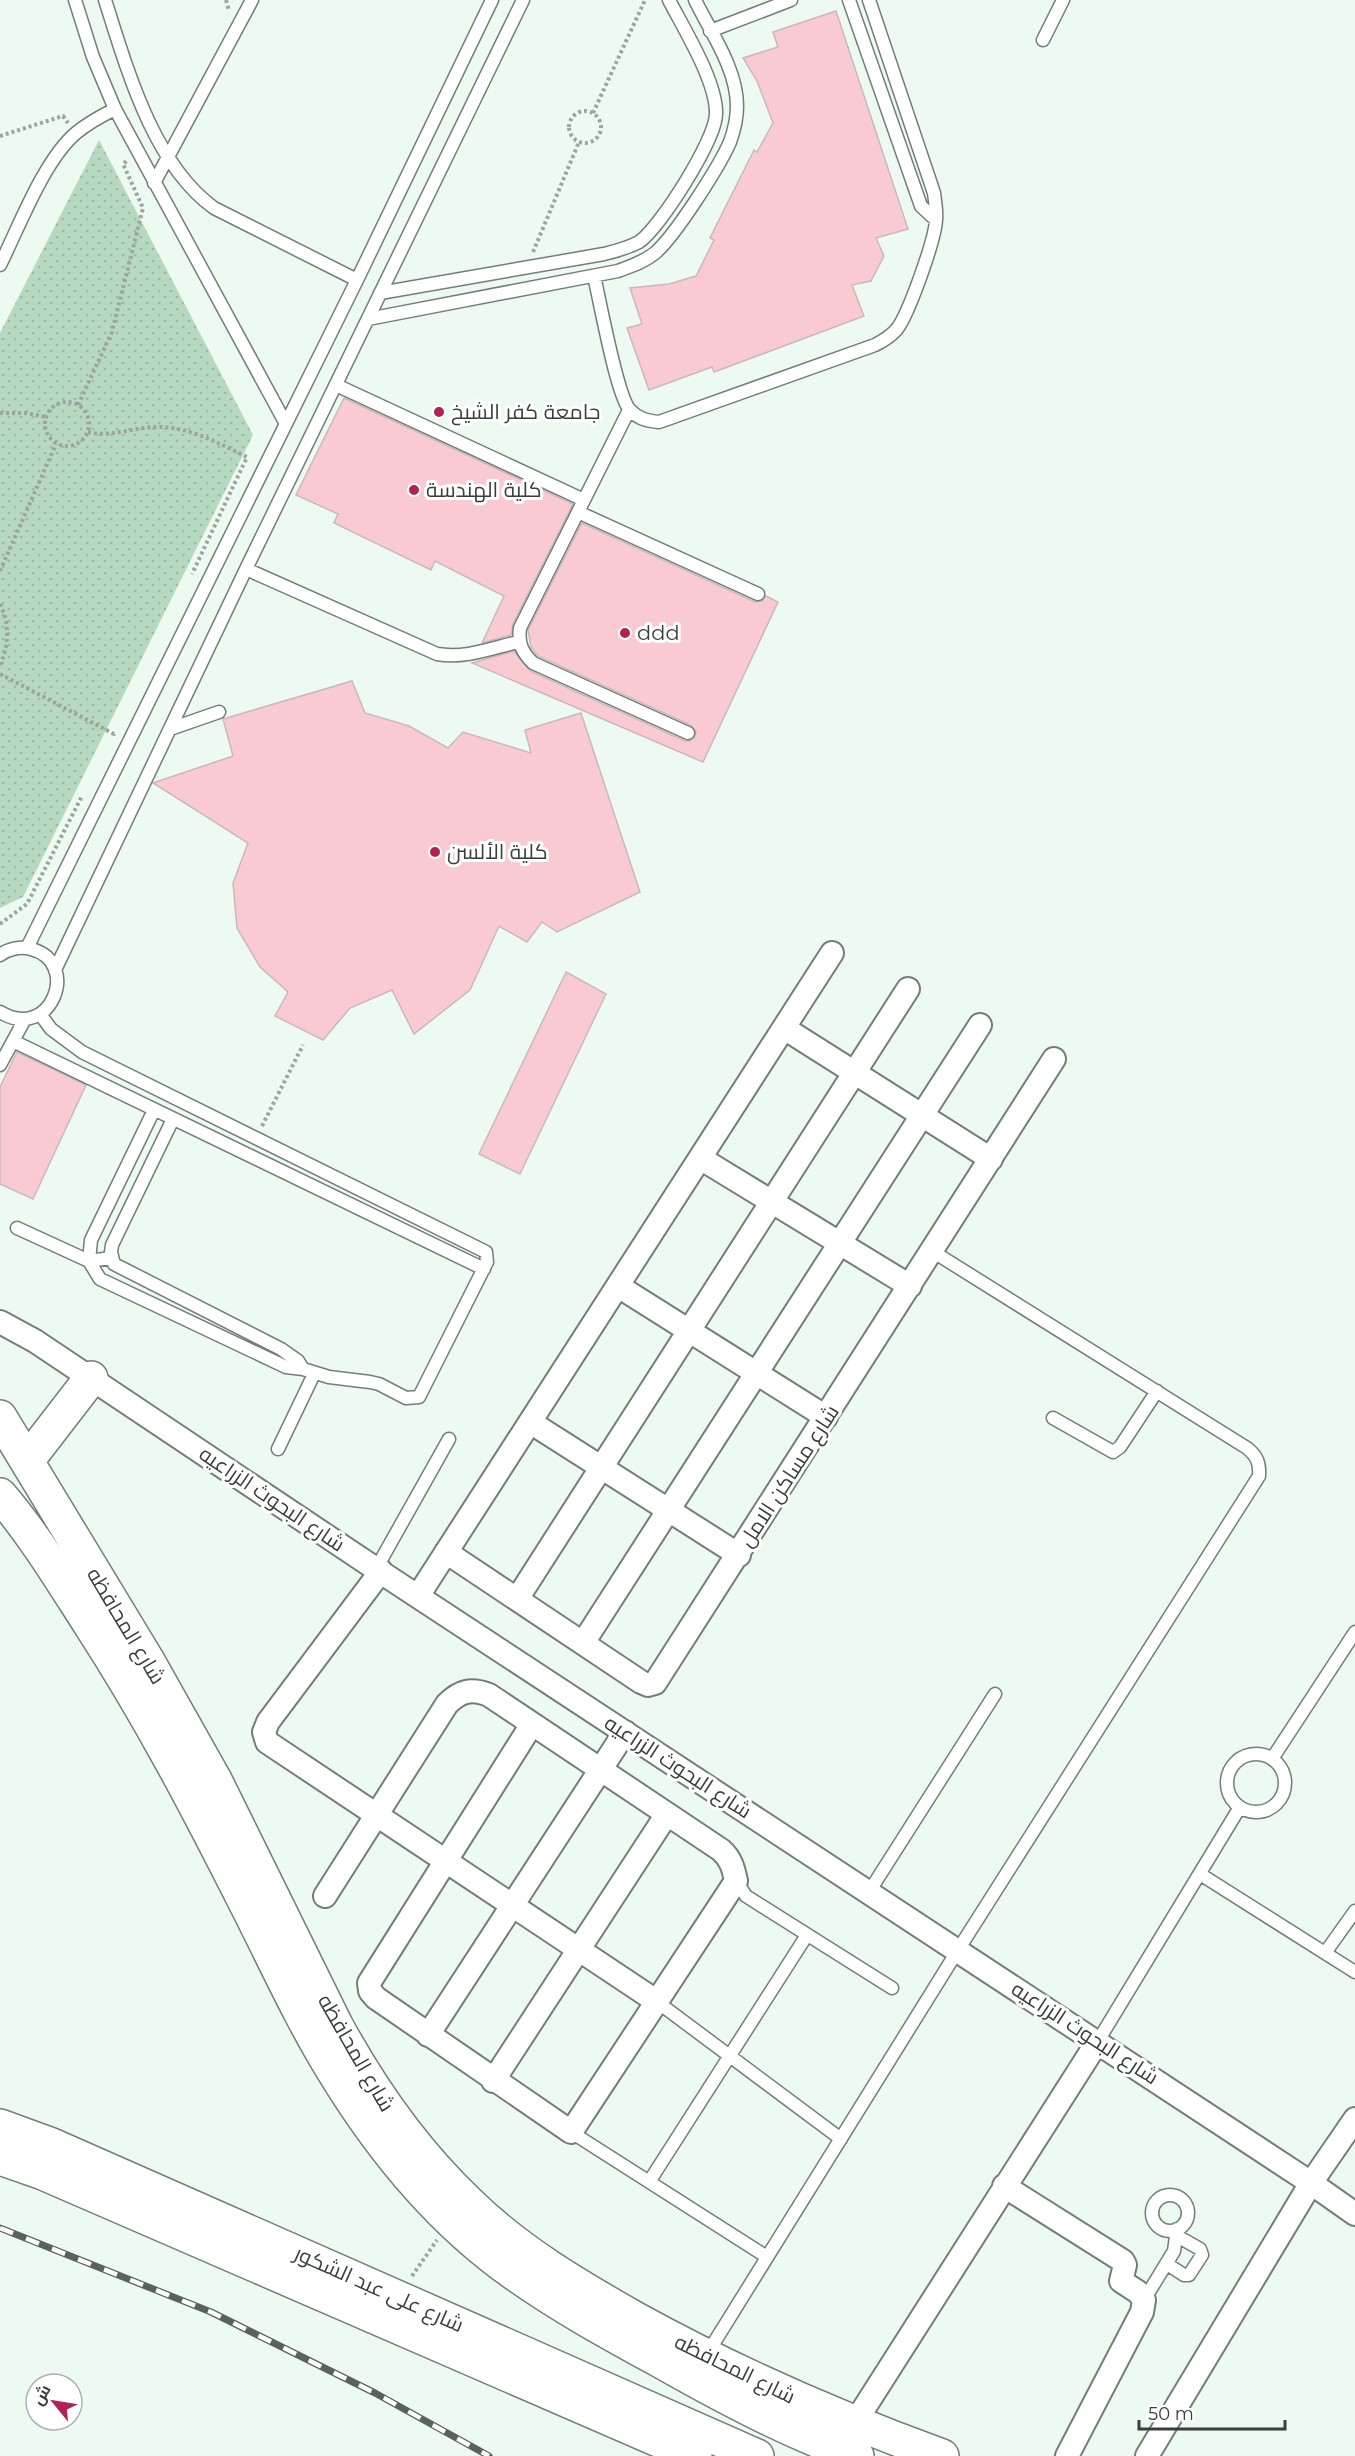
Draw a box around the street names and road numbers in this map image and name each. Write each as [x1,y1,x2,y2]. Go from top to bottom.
street label: شارع مساكن الامل [733,1400,846,1553]
street label: شارع البحوث الزراعيه [194,1441,350,1558]
street label: شارع المحافظه [80,1563,171,1689]
street label: شارع البحوث الزراعيه [599,1710,756,1825]
street label: شارع البحوث الزراعيه [1006,1976,1163,2091]
street label: شارع المحافظه [311,1990,400,2117]
street label: شارع على عبد الشكور [289,2240,468,2339]
street label: شارع المحافظه [670,2329,800,2410]

